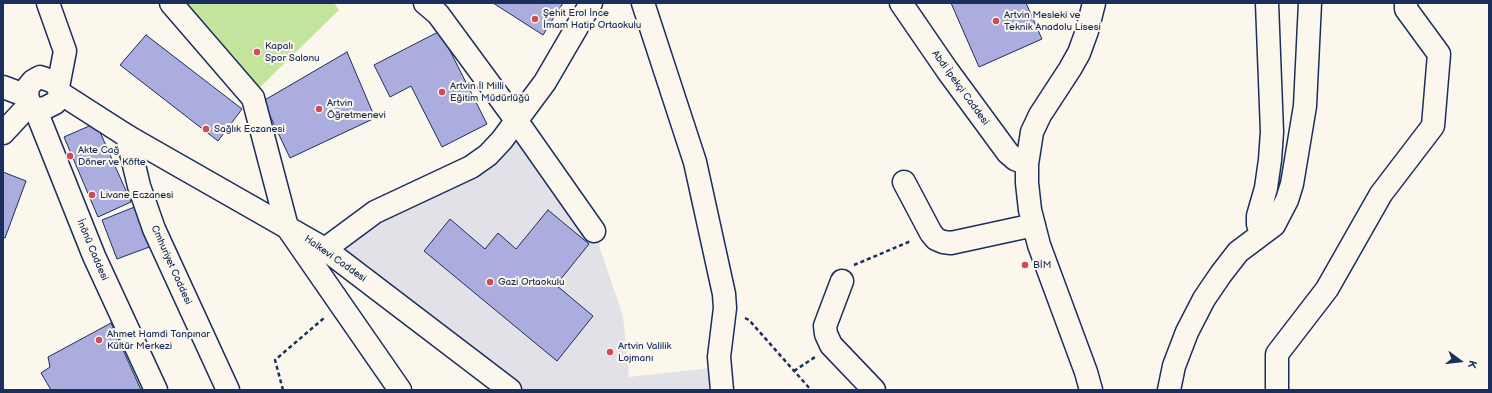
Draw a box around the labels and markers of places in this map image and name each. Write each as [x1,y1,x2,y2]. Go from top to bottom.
place label: Şehit Erol İnce İmam Hatip Ortaokulu [543,7,641,30]
place label: Artvin Mesleki ve Teknik Anadolu Lisesi [1004,9,1101,32]
marker: Şehit Erol İnce İmam Hatip Ortaokulu [530,14,540,24]
marker: Artvin Mesleki ve Teknik Anadolu Lisesi [991,16,1001,26]
place label: Kapalı Spor Salonu [265,40,320,64]
marker: Kapalı Spor Salonu [252,47,262,57]
place label: Artvin İl Milli Eğitim Müdürlüğü [450,80,530,104]
marker: Artvin İl Milli Eğitim Müdürlüğü [437,87,447,97]
place label: Artvin Öğretmenevi [327,97,386,120]
marker: Artvin Öğretmenevi [314,104,324,114]
place label: Sağlık Eczanesi [214,123,285,135]
marker: Sağlık Eczanesi [201,124,211,134]
place label: Akte Cağ Döner ve Köfte [78,144,146,168]
marker: Akte Cağ Döner ve Köfte [65,151,75,161]
place label: Livane Eczanesi [100,189,173,201]
marker: Livane Eczanesi [87,190,97,200]
place label: BİM [1033,259,1051,271]
marker: BİM [1020,260,1030,270]
place label: Gazi Ortaokulu [498,276,565,288]
marker: Gazi Ortaokulu [485,277,495,287]
place label: Ahmet Hamdi Tanpınar Kültür Merkezi [107,328,210,352]
marker: Ahmet Hamdi Tanpınar Kültür Merkezi [94,335,104,345]
place label: Artvin Valilik Lojmanı [618,340,671,364]
marker: Artvin Valilik Lojmanı [605,347,615,357]

